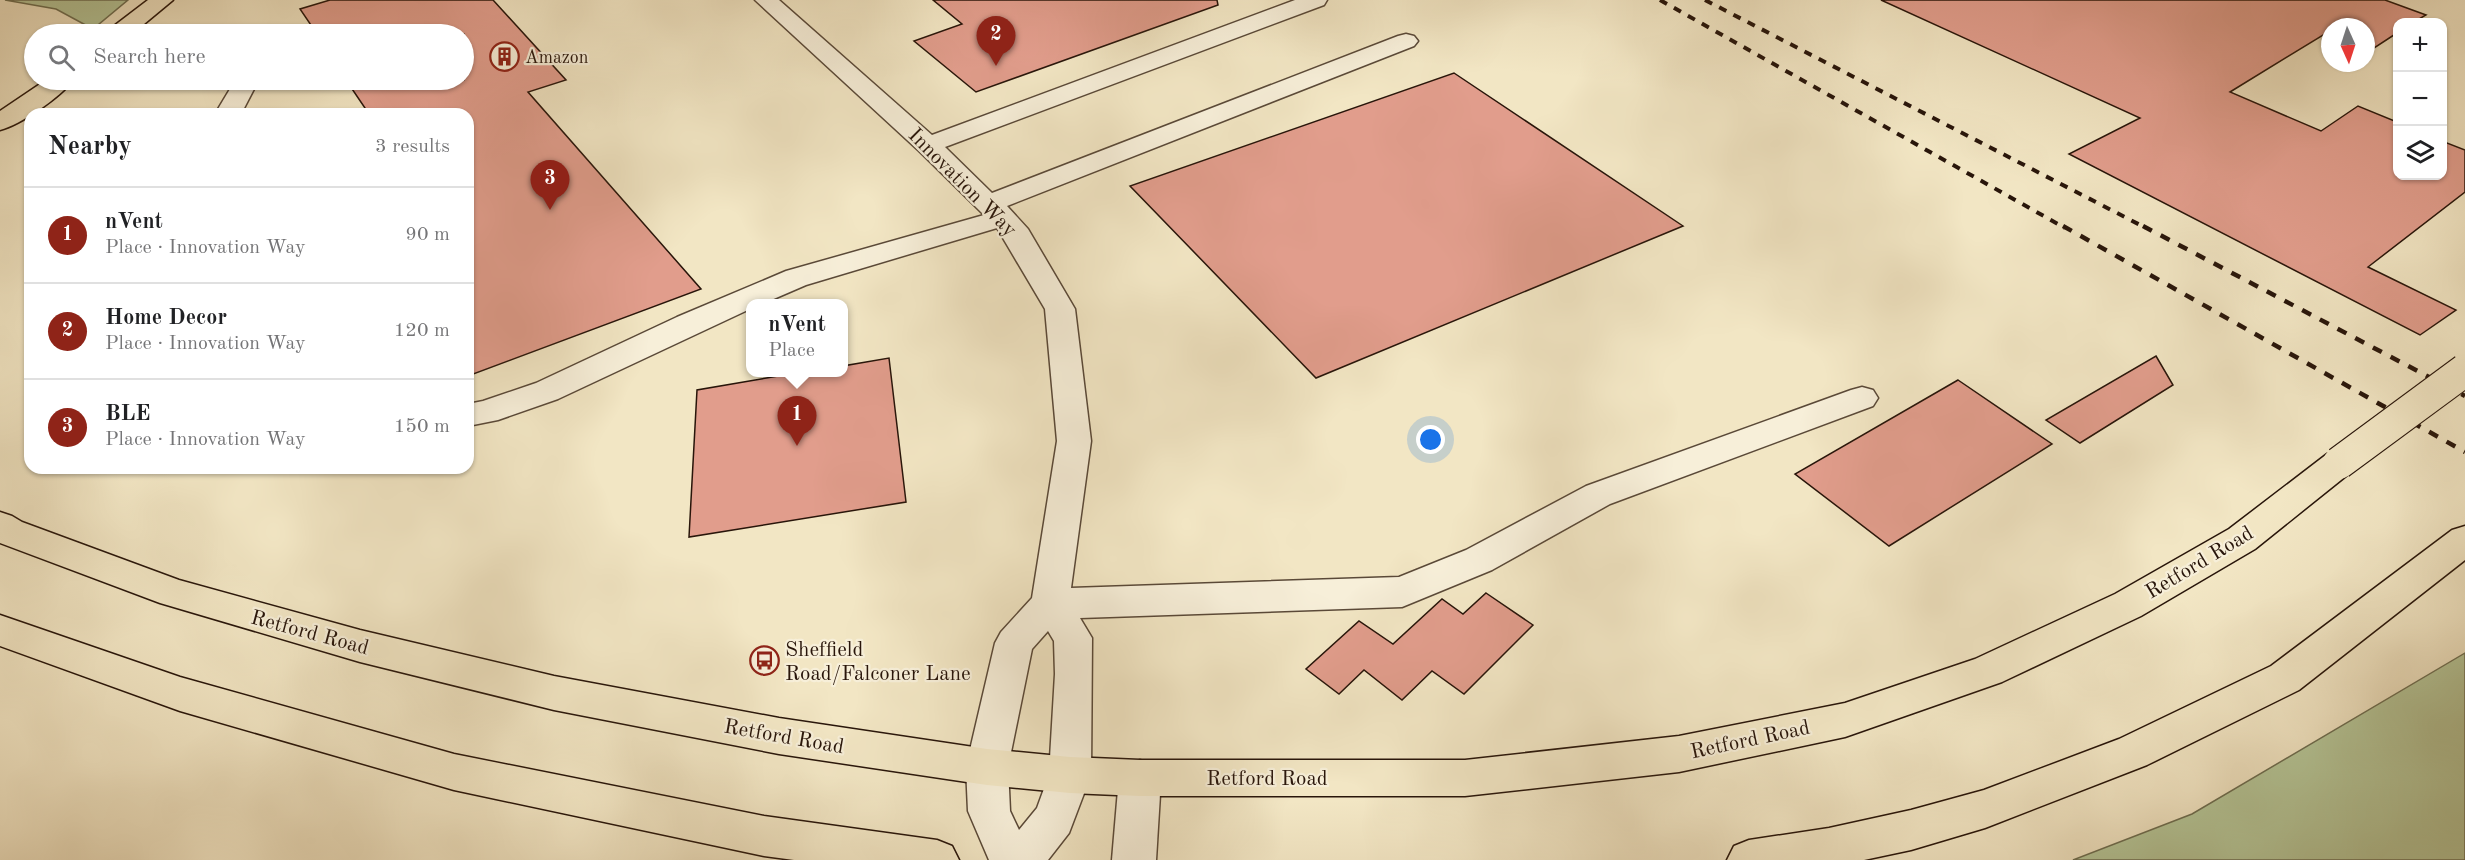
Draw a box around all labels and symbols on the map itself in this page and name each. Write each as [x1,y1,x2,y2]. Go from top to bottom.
pin: 2 [976,16,1016,66]
north arrow [2321,18,2375,72]
building icon: Amazon [488,41,520,73]
place label: Amazon [525,49,589,67]
street label: Innovation Way [904,125,1020,241]
pin: 3 [530,160,570,210]
pin: 1 [778,396,816,446]
your location [1416,425,1445,454]
street label: Retford Road [2142,523,2257,604]
street label: Retford Road [248,608,371,659]
place label: Sheffield Road/Falconer Lane [785,640,971,685]
bus stop icon: Sheffield Road/Falconer Lane [748,645,780,677]
street label: Retford Road [722,717,845,758]
street label: Retford Road [1689,718,1812,763]
street label: Retford Road [1206,769,1328,790]

